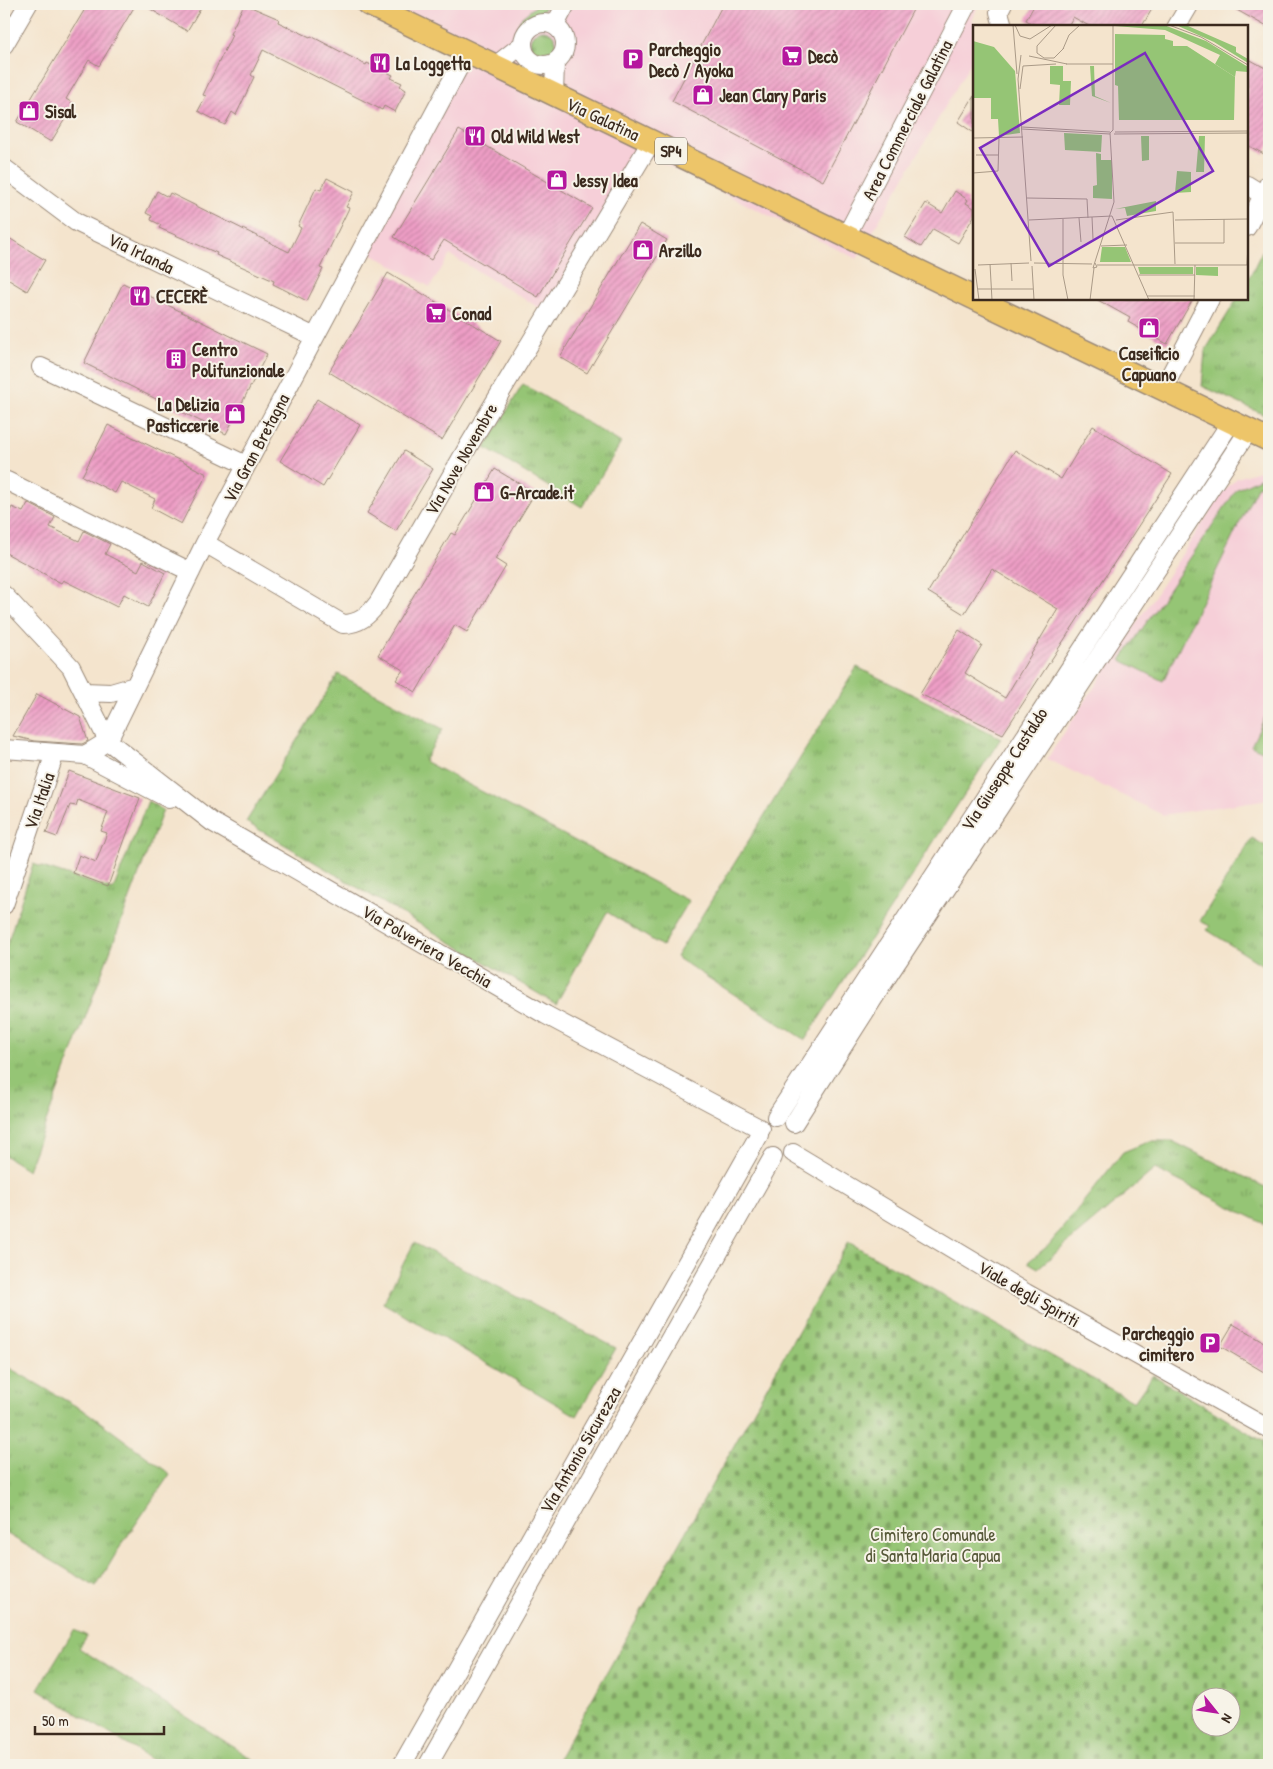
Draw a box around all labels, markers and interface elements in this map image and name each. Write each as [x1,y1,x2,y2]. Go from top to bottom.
inset map [973,25,1248,300]
street label: Area Commerciale Galatina [856,36,958,204]
place label: Parcheggio Decò / Ayoka [649,37,734,84]
supermarket icon: Decò [780,44,804,68]
place label: Decò [808,44,839,69]
parking icon: Parcheggio Decò / Ayoka [621,47,645,71]
restaurant icon: La Loggetta [368,51,392,75]
place label: La Loggetta [396,51,471,77]
shop icon: Jean Clary Paris [691,83,715,107]
place label: Jean Clary Paris [719,83,826,109]
street label: Via Galatina [562,91,644,147]
shop icon: Sisal [17,99,41,123]
place label: Sisal [45,99,77,124]
restaurant icon: Old Wild West [463,124,487,148]
place label: Old Wild West [491,124,580,149]
road number: SP4 [655,138,687,164]
shop icon: Jessy Idea [545,168,569,192]
place label: Jessy Idea [573,168,639,194]
street label: Via Irlanda [104,226,178,280]
shop icon: Arzillo [631,238,655,262]
place label: Arzillo [659,238,702,263]
restaurant icon: CECERÈ [128,284,152,308]
place label: CECERÈ [156,284,209,309]
supermarket icon: Conad [424,301,448,325]
place label: Conad [452,301,491,326]
shop icon: Caseificio Capuano [1137,316,1161,340]
place label: Centro Polifunzionale [192,337,285,383]
place label: Caseificio Capuano [1119,341,1180,388]
building icon: Centro Polifunzionale [164,347,188,371]
street label: Via Gran Bretagna [217,389,295,507]
place label: La Delizia Pasticcerie [147,392,220,438]
street label: Via Nove Novembre [419,398,503,520]
shop icon: La Delizia Pasticcerie [223,402,247,426]
shop icon: G-Arcade.it [472,480,496,504]
place label: G-Arcade.it [500,480,575,505]
street label: Via Giuseppe Castaldo [955,703,1053,835]
street label: Via Italia [18,769,60,833]
street label: Via Polveriera Vecchia [357,899,497,993]
street label: Viale degli Spiriti [974,1255,1084,1333]
place label: Parcheggio cimitero [1122,1321,1195,1367]
parking icon: Parcheggio cimitero [1198,1331,1222,1355]
street label: Via Antonio Sicurezza [534,1382,626,1518]
park label: Cimitero Comunale di Santa Maria Capua [866,1522,1000,1568]
north arrow [1190,1686,1240,1736]
scale bar [35,1704,164,1736]
text: 50 m [42,1710,69,1731]
text: N [1217,1711,1238,1727]

